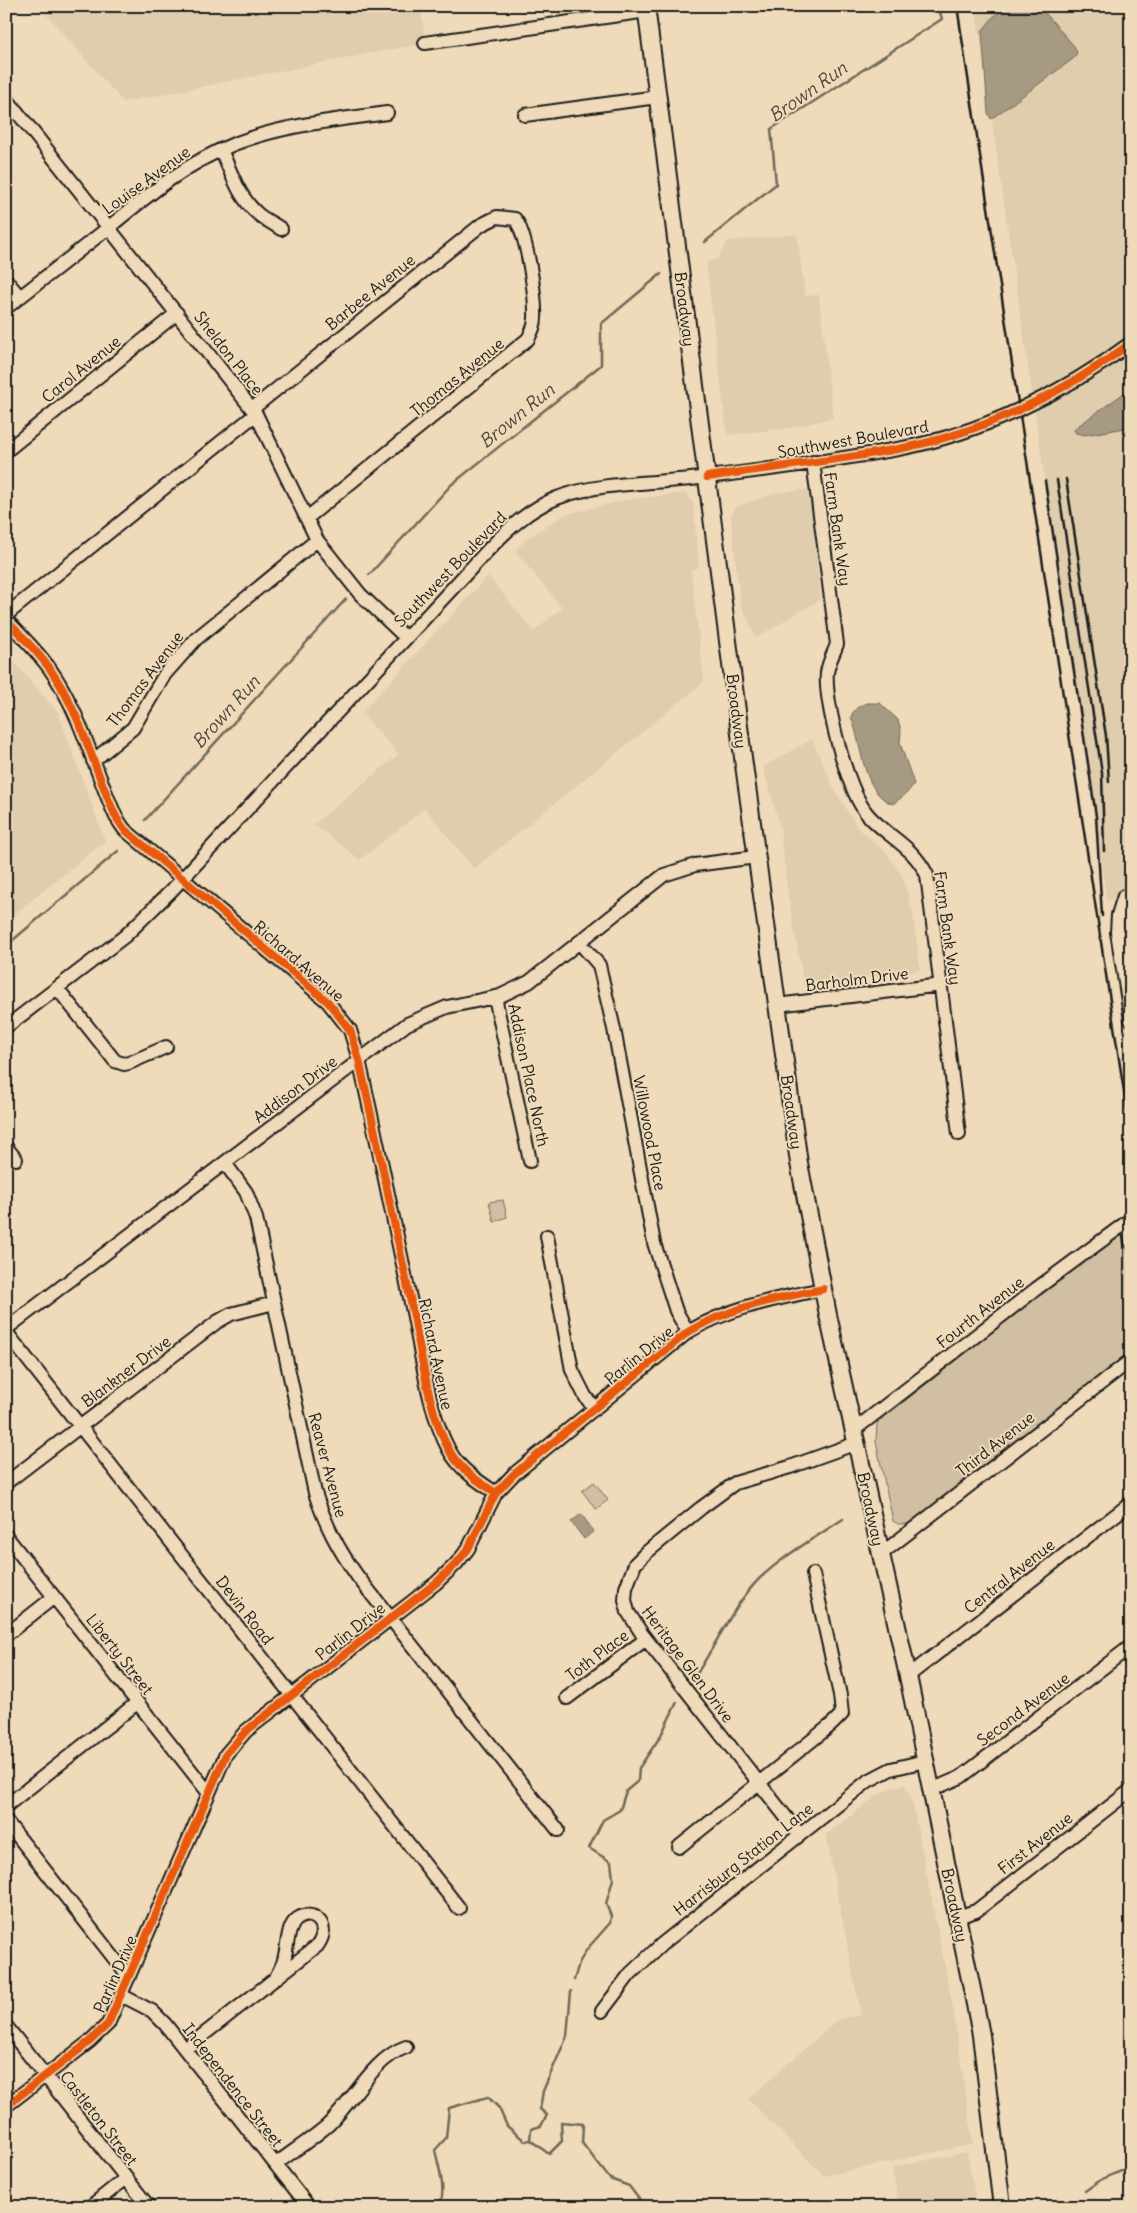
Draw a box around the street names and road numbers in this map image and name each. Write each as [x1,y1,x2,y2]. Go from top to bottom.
street label: Louise Avenue [98,141,194,219]
street label: Barbee Avenue [321,250,419,334]
street label: Broadway [671,271,699,347]
street label: Sheldon Place [190,307,268,399]
street label: Carol Avenue [37,331,125,407]
street label: Thomas Avenue [406,333,508,421]
street label: Southwest Boulevard [776,416,930,462]
street label: Farm Bank Way [820,471,856,587]
street label: Southwest Boulevard [390,507,510,631]
street label: Thomas Avenue [103,627,187,731]
street label: Broadway [723,673,751,749]
street label: Farm Bank Way [930,870,966,986]
street label: Richard Avenue [250,916,348,1006]
street label: Barholm Drive [804,963,910,995]
street label: Addison Place North [504,1002,554,1148]
street label: Addison Drive [249,1051,341,1127]
street label: Broadway [777,1073,807,1151]
street label: Willowood Place [629,1074,671,1192]
street label: Fourth Avenue [932,1272,1028,1352]
street label: Richard Avenue [414,1296,458,1412]
street label: Parlin Drive [600,1321,678,1389]
street label: Blankner Drive [77,1331,175,1411]
street label: Third Avenue [952,1407,1038,1481]
street label: Reaver Avenue [304,1410,352,1520]
street label: Broadway [853,1470,889,1548]
street label: Central Avenue [960,1534,1058,1618]
street label: Devin Road [212,1572,278,1648]
street label: Parlin Drive [311,1598,389,1664]
street label: Heritage Glen Drive [638,1602,738,1726]
street label: Liberty Street [82,1610,158,1699]
street label: Toth Place [562,1625,632,1685]
street label: Second Avenue [973,1668,1073,1750]
street label: Harrisburg Station Lane [669,1798,817,1920]
street label: First Avenue [994,1808,1076,1878]
street label: Broadway [937,1866,973,1944]
street label: Parlin Drive [89,1932,141,2016]
street label: Independence Street [179,2019,288,2151]
street label: Castleton Street [56,2067,143,2170]

